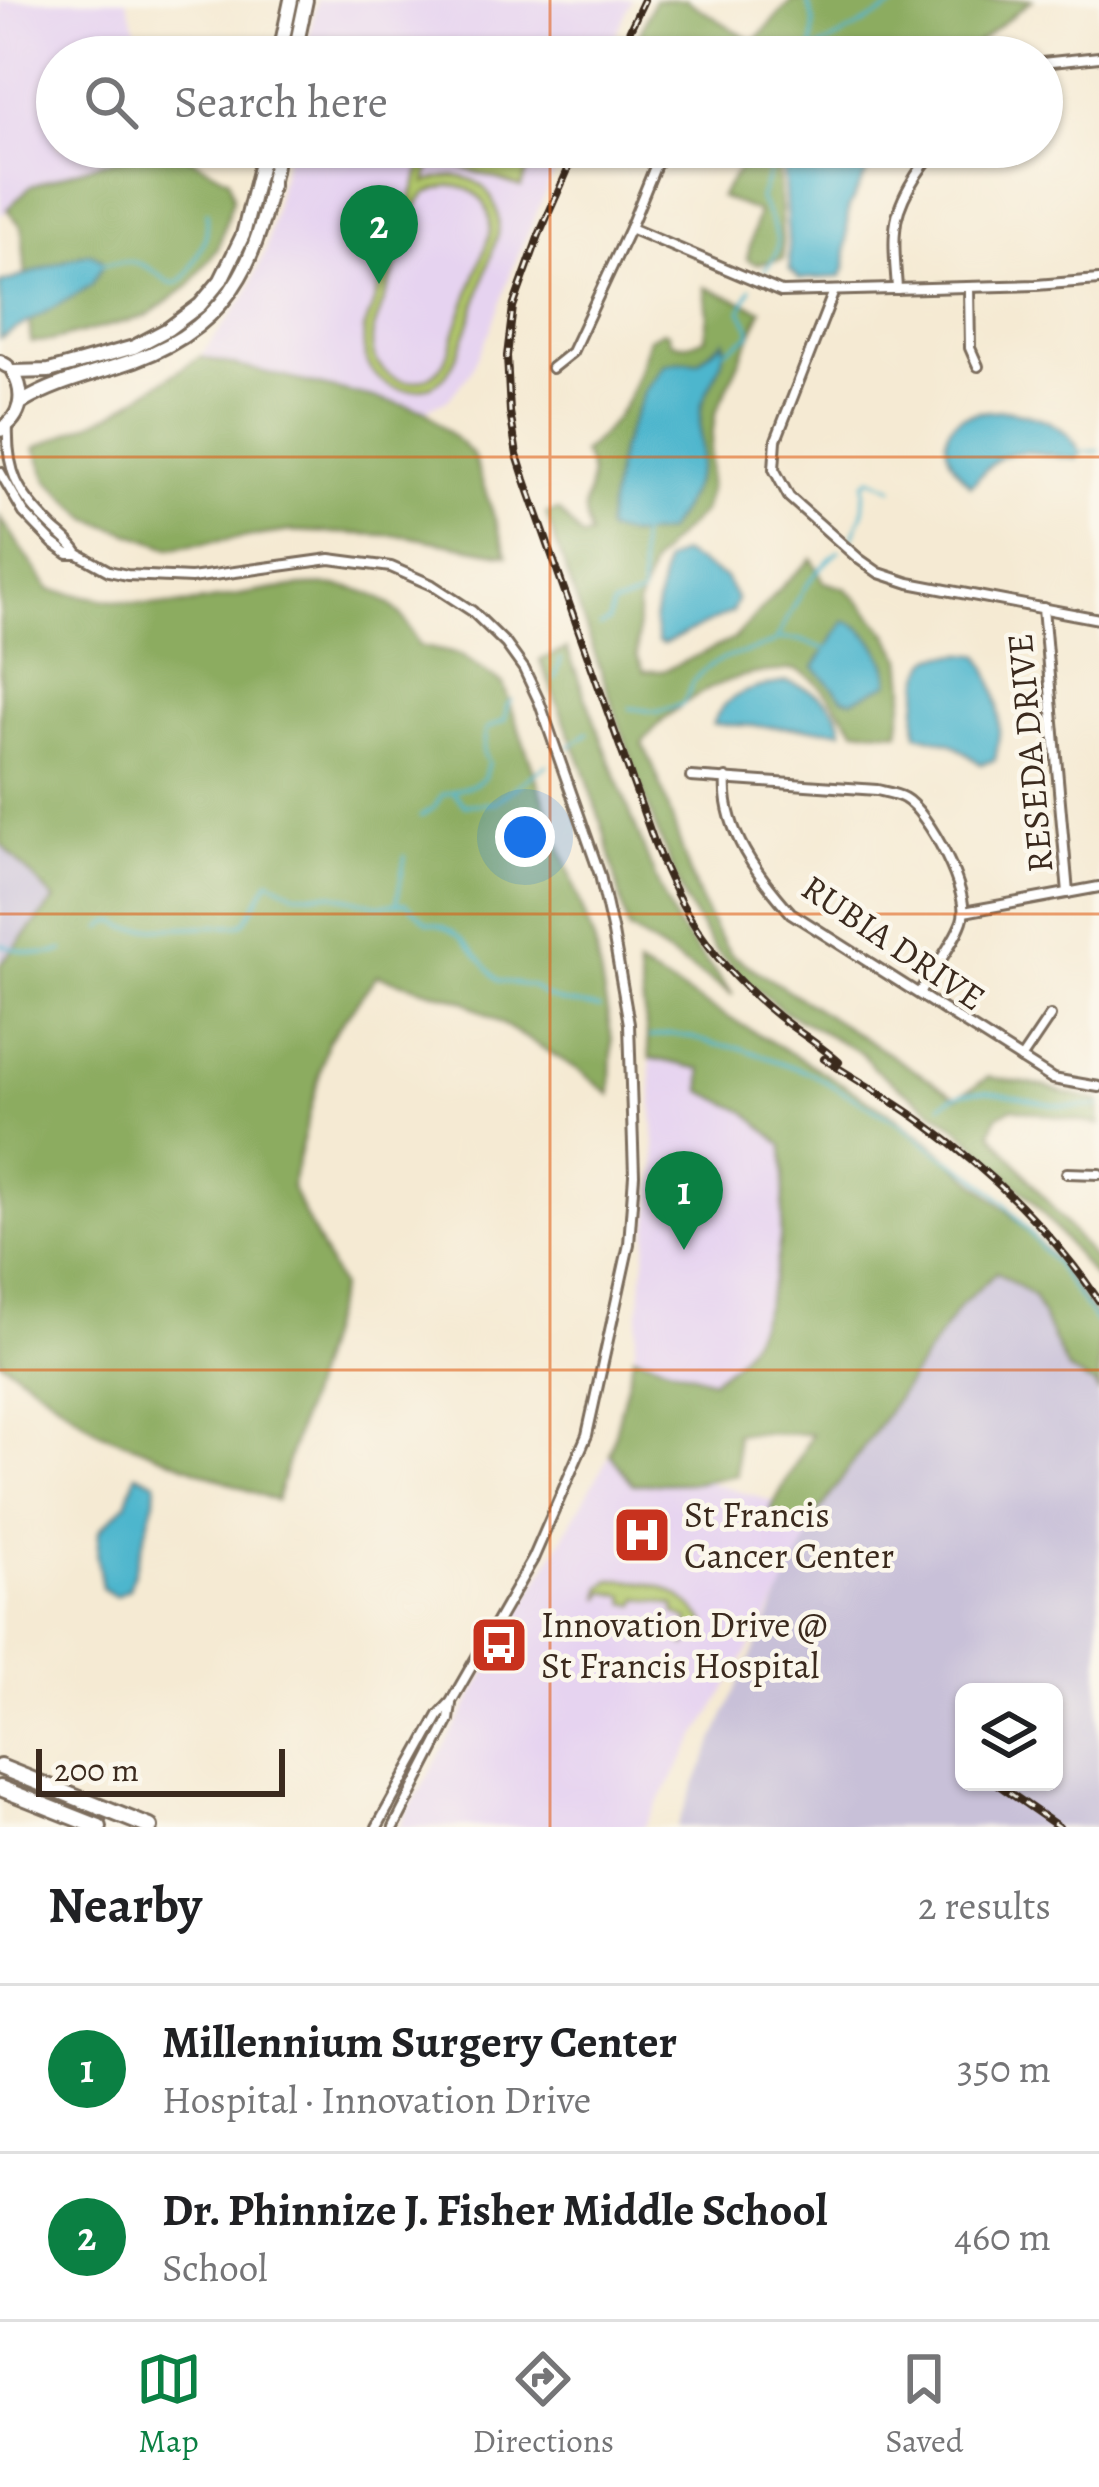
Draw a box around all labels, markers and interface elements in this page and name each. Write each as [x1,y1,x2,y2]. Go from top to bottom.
search box [36,36,1063,168]
icon: search [78,69,144,135]
text: Search here [174,71,388,133]
pin: 2 [340,185,418,284]
street label: RESEDA DRIVE [995,631,1064,875]
your location [495,807,555,867]
street label: RUBIA DRIVE [792,863,995,1022]
pin: 1 [645,1151,723,1250]
place label: St Francis Cancer Center [684,1490,894,1580]
hospital icon: St Francis Cancer Center [611,1504,673,1566]
place label: Innovation Drive @ St Francis Hospital [541,1600,827,1690]
bus stop icon: Innovation Drive @ St Francis Hospital [468,1614,530,1676]
map controls [955,1683,1063,1791]
button: layers [955,1683,1063,1791]
scale bar [36,1743,285,1796]
text: 200 m [54,1747,139,1792]
text: Nearby [48,1870,202,1940]
text: 2 results [918,1879,1051,1932]
text: Millennium Surgery Center [162,2011,677,2073]
text: 1 [80,2042,94,2095]
text: 350 m [957,2042,1051,2095]
text: Hospital · Innovation Drive [162,2073,591,2126]
text: Dr. Phinnize J. Fisher Middle School [162,2179,827,2241]
text: 2 [78,2210,96,2263]
text: 460 m [954,2210,1051,2263]
text: School [162,2241,268,2294]
tab: Map [136,2346,202,2463]
tab: Directions [473,2346,614,2463]
tab: Saved [885,2346,963,2463]

